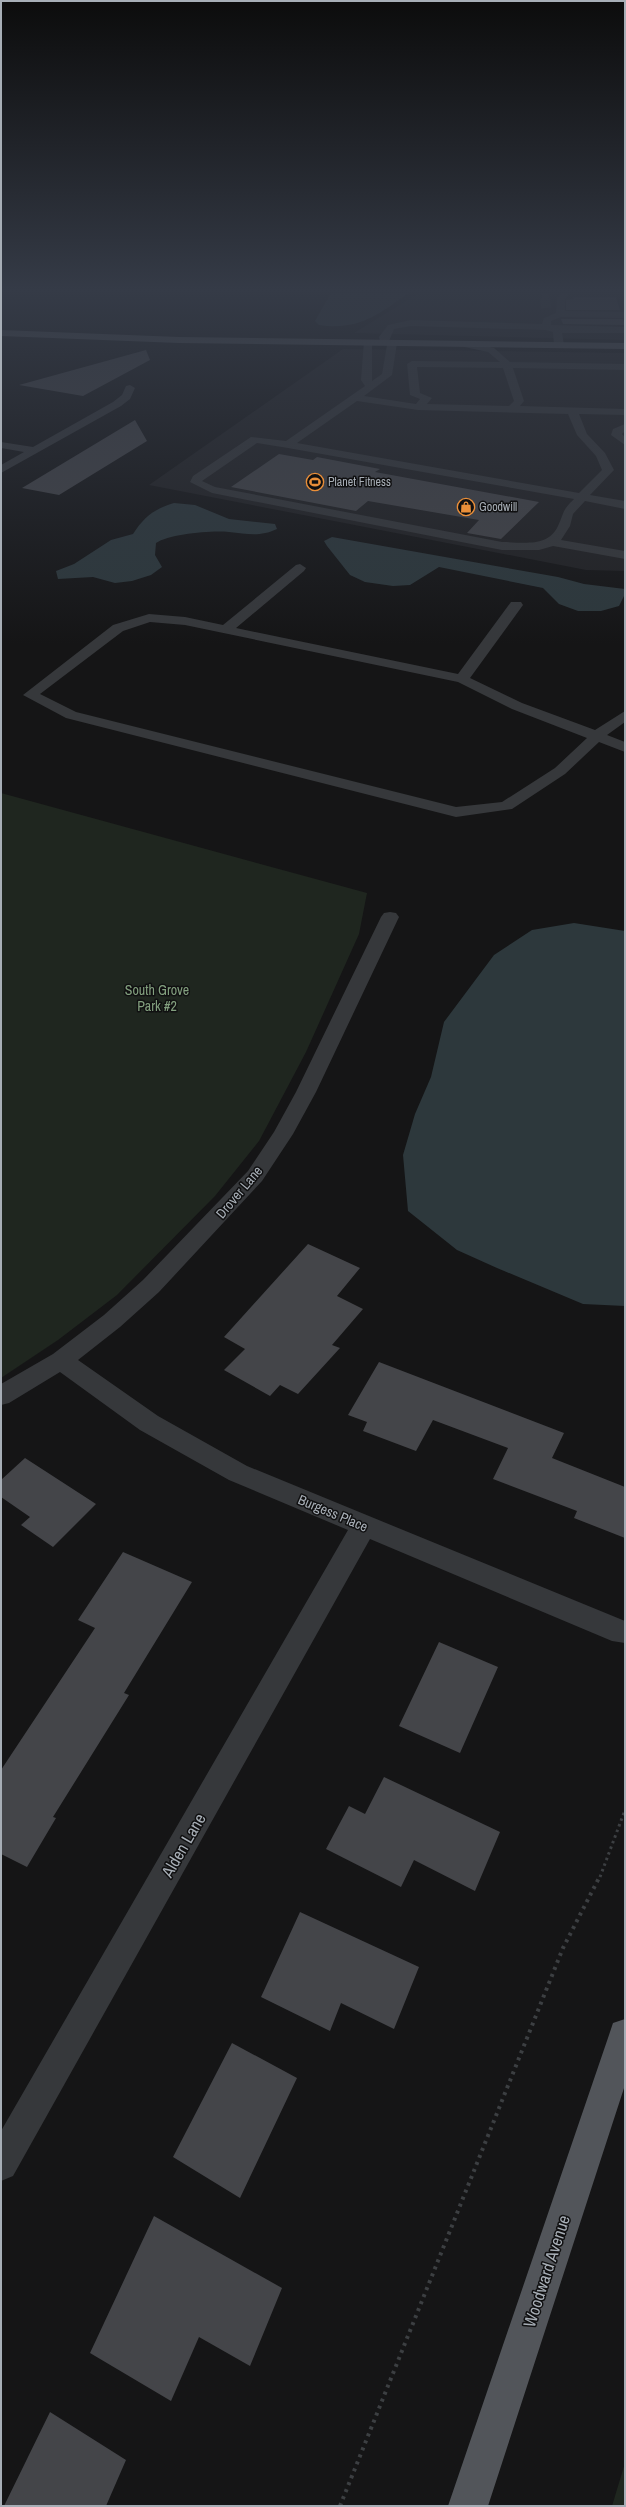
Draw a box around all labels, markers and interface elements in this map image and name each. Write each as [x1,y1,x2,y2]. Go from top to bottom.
sports icon: Planet Fitness [305,472,325,492]
place label: Planet Fitness [328,474,391,490]
shop icon: Goodwill [456,497,476,517]
place label: Goodwill [479,499,517,515]
park label: South Grove Park #2 [125,981,189,1015]
street label: Drover Lane [212,1162,266,1222]
street label: Burgess Place [295,1490,371,1536]
street label: Alden Lane [155,1808,211,1882]
street label: Woodward Avenue [517,2212,575,2330]

